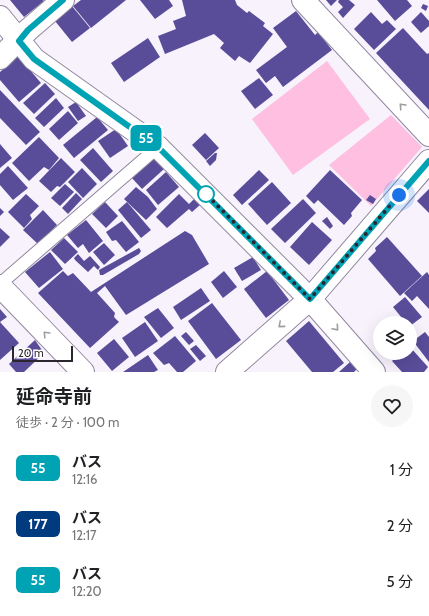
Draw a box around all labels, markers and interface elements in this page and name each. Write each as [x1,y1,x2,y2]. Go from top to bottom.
one-way arrow [400,103,407,111]
line badge: 55 [128,125,164,151]
text: 55 [138,129,154,147]
unlabelled marker [197,185,215,203]
your location [389,185,409,205]
map controls [373,316,417,360]
button: layers [373,316,417,360]
one-way arrow [279,320,286,327]
one-way arrow [331,323,339,331]
one-way arrow [43,331,51,339]
scale bar [12,344,73,363]
text: 20 m [18,346,44,360]
text: 延命寺前 [16,385,92,408]
button: heart [371,385,413,427]
text: 徒歩 · 2 分 · 100 m [16,414,119,430]
text: バス [72,453,102,471]
text: 55 [30,459,46,477]
text: 1 分 [390,461,413,479]
text: 12:16 [72,471,97,487]
text: バス [72,509,102,527]
text: 177 [28,515,48,533]
text: 2 分 [387,517,413,535]
text: 12:17 [72,527,97,543]
text: バス [72,565,102,583]
text: 55 [30,571,46,589]
text: 5 分 [387,573,413,591]
text: 12:20 [72,583,102,599]

